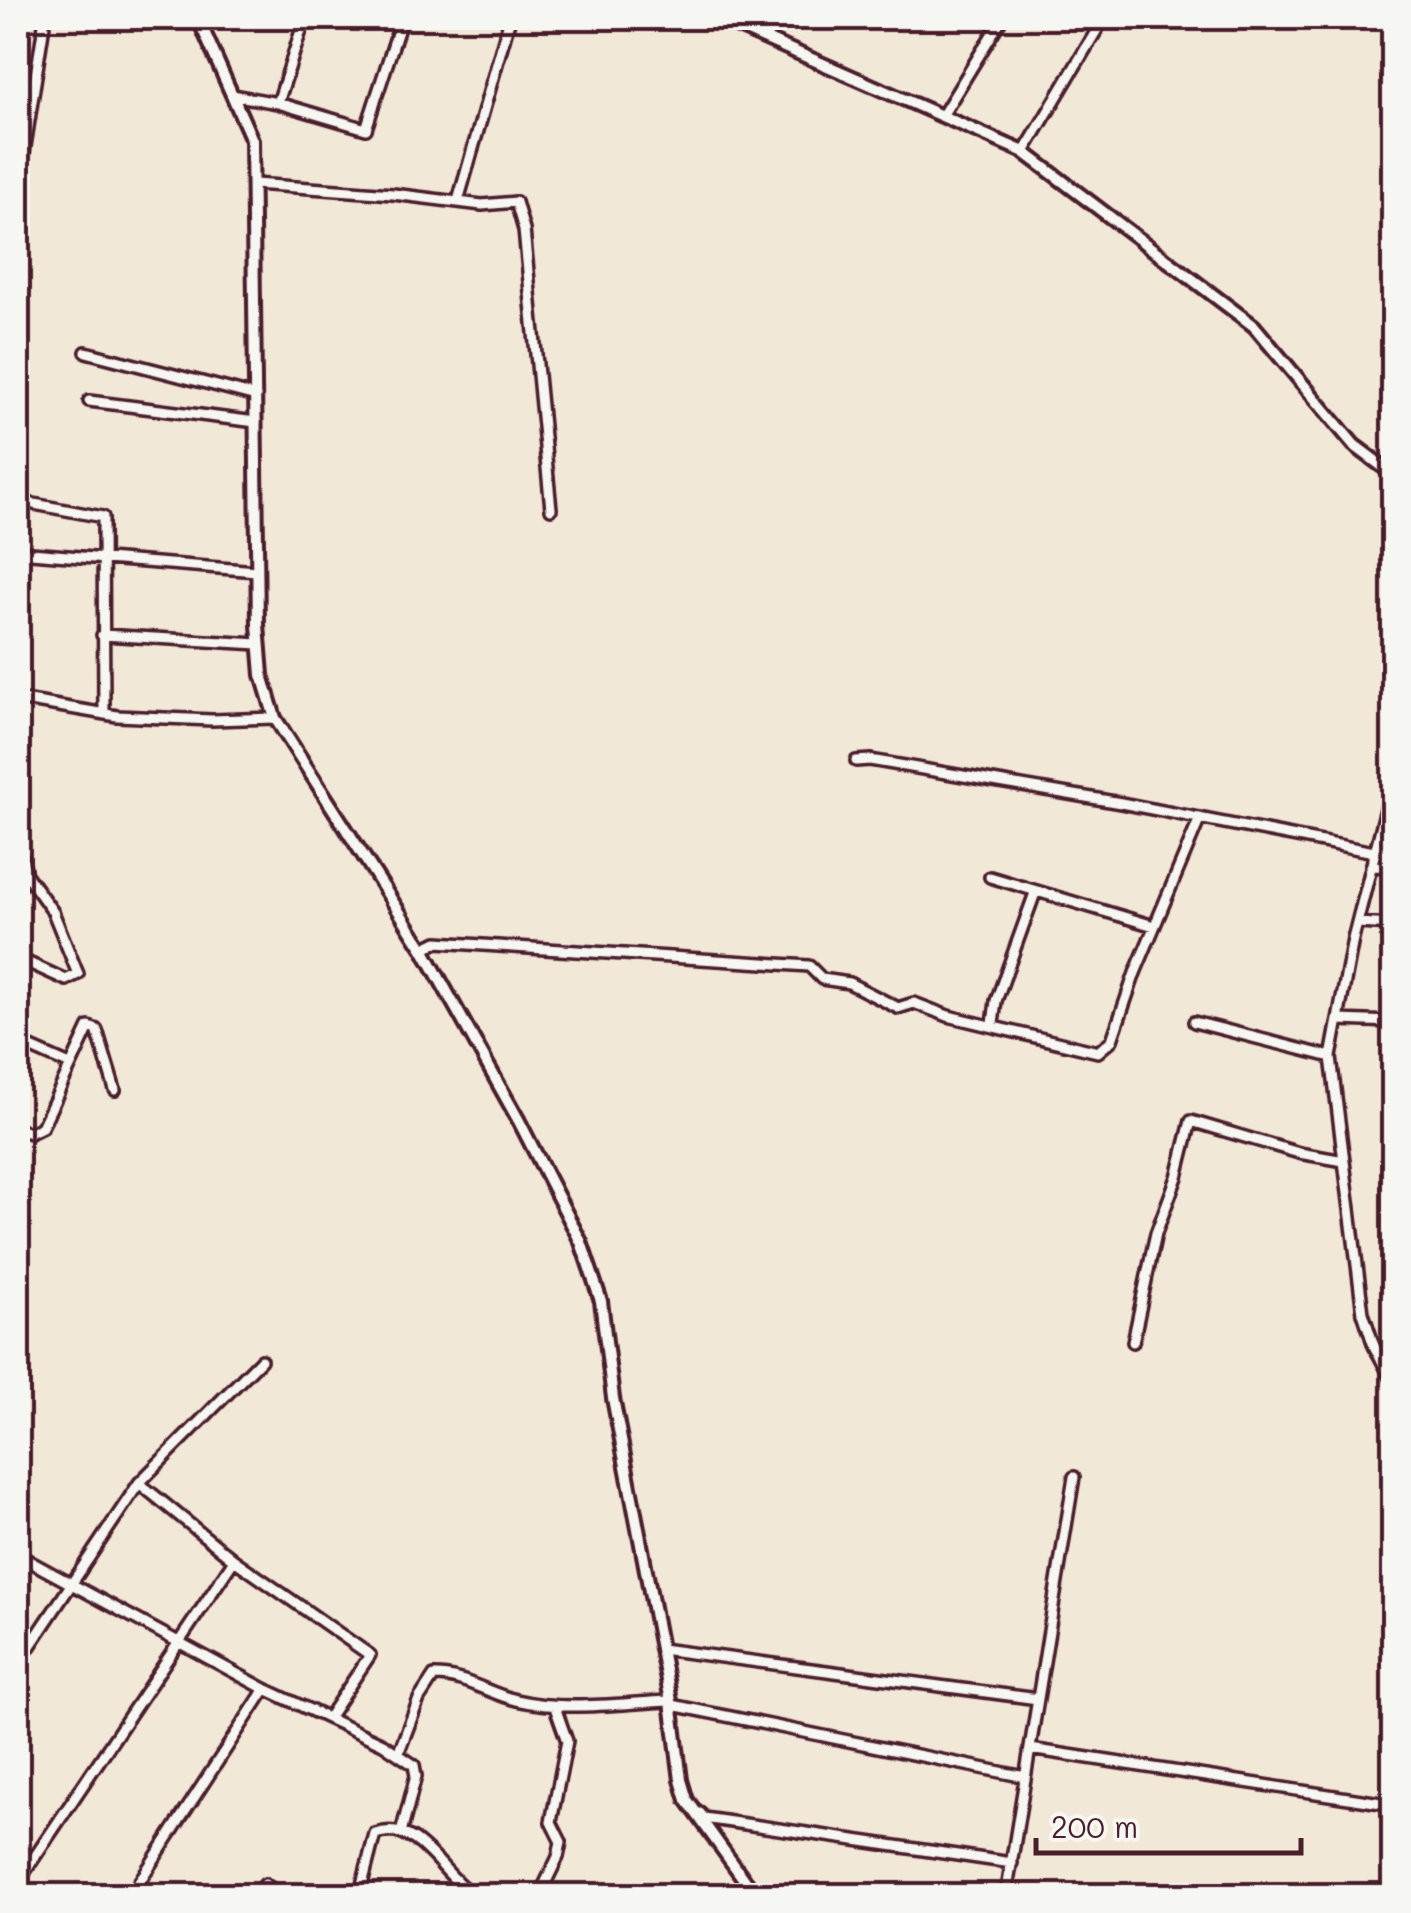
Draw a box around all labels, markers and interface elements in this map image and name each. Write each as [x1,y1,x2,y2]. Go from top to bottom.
scale bar [1036,1793,1301,1855]
text: 200 m [1051,1806,1138,1846]

